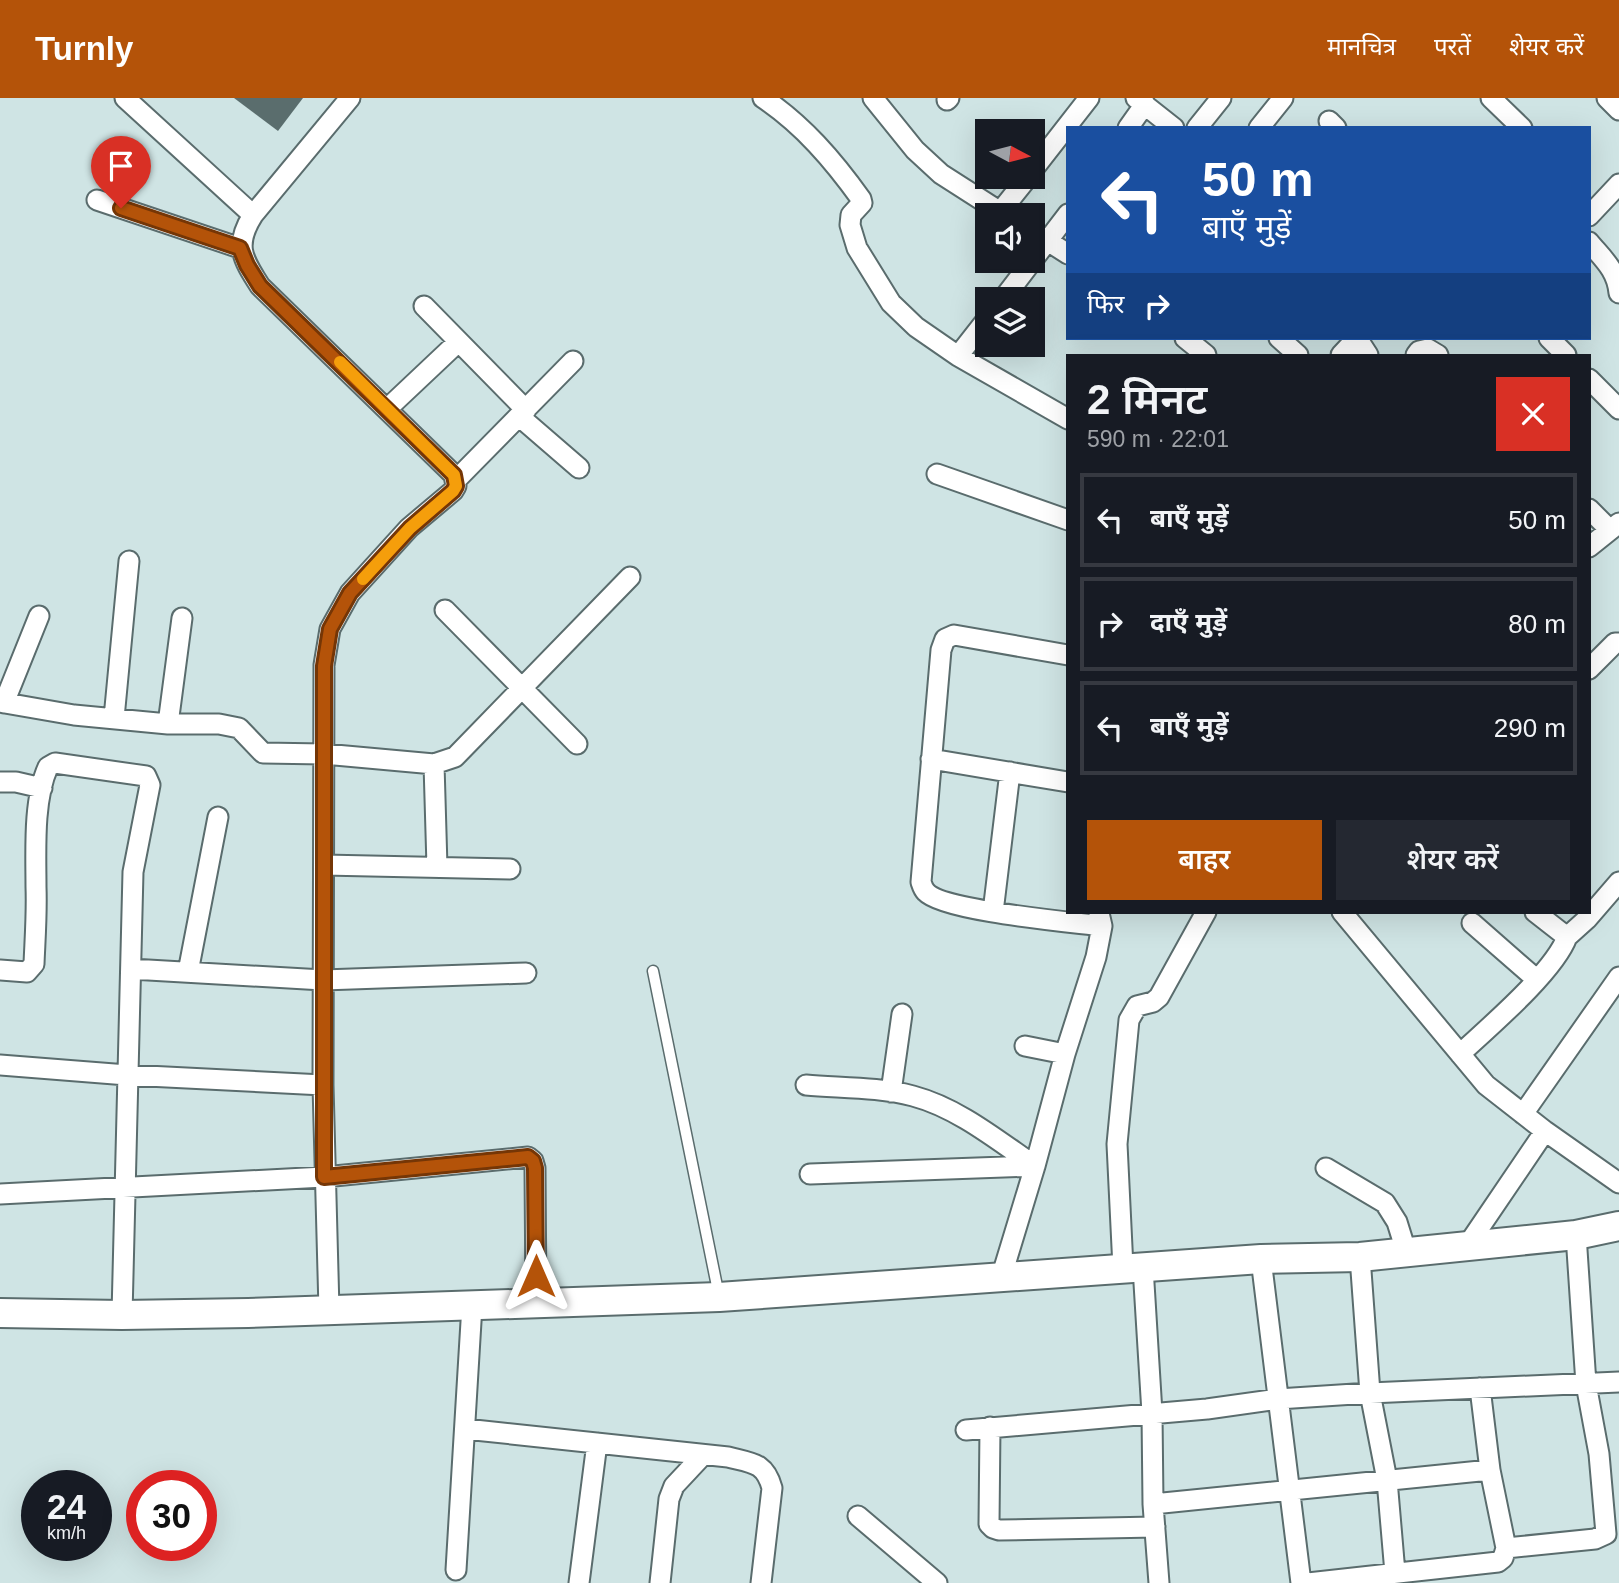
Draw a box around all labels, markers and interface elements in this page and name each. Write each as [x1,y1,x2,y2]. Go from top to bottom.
text: Turnly [35,30,133,67]
text: मानचित्र [1327,33,1396,60]
text: परतें [1434,33,1471,60]
text: शेयर करें [1509,33,1584,60]
north arrow [975,119,1045,189]
map controls [975,119,1045,357]
pin [91,136,151,208]
icon: arrive [102,147,140,185]
text: 50 m [1202,152,1314,206]
icon: left [1087,154,1178,245]
button: sound [975,203,1045,273]
text: बाएँ मुड़ें [1202,209,1291,245]
button: layers [975,287,1045,357]
icon: right [1138,287,1176,325]
text: फिर [1087,289,1124,319]
text: 2 मिनट [1087,376,1207,423]
button: close [1496,377,1570,451]
text: 590 m · 22:01 [1087,426,1229,452]
icon: left [1091,501,1129,539]
text: बाएँ मुड़ें [1150,503,1229,533]
text: 50 m [1508,505,1566,535]
icon: right [1091,605,1129,643]
text: दाएँ मुड़ें [1150,607,1227,637]
text: 80 m [1508,609,1566,639]
icon: left [1091,709,1129,747]
text: बाएँ मुड़ें [1150,711,1229,741]
text: 290 m [1494,713,1566,743]
button: बाहर [1087,820,1322,900]
button: शेयर करें [1336,820,1570,900]
position arrow [499,1239,573,1313]
speed limit sign: 30 [126,1470,217,1561]
text: 24 [47,1487,86,1526]
text: km/h [47,1523,86,1543]

